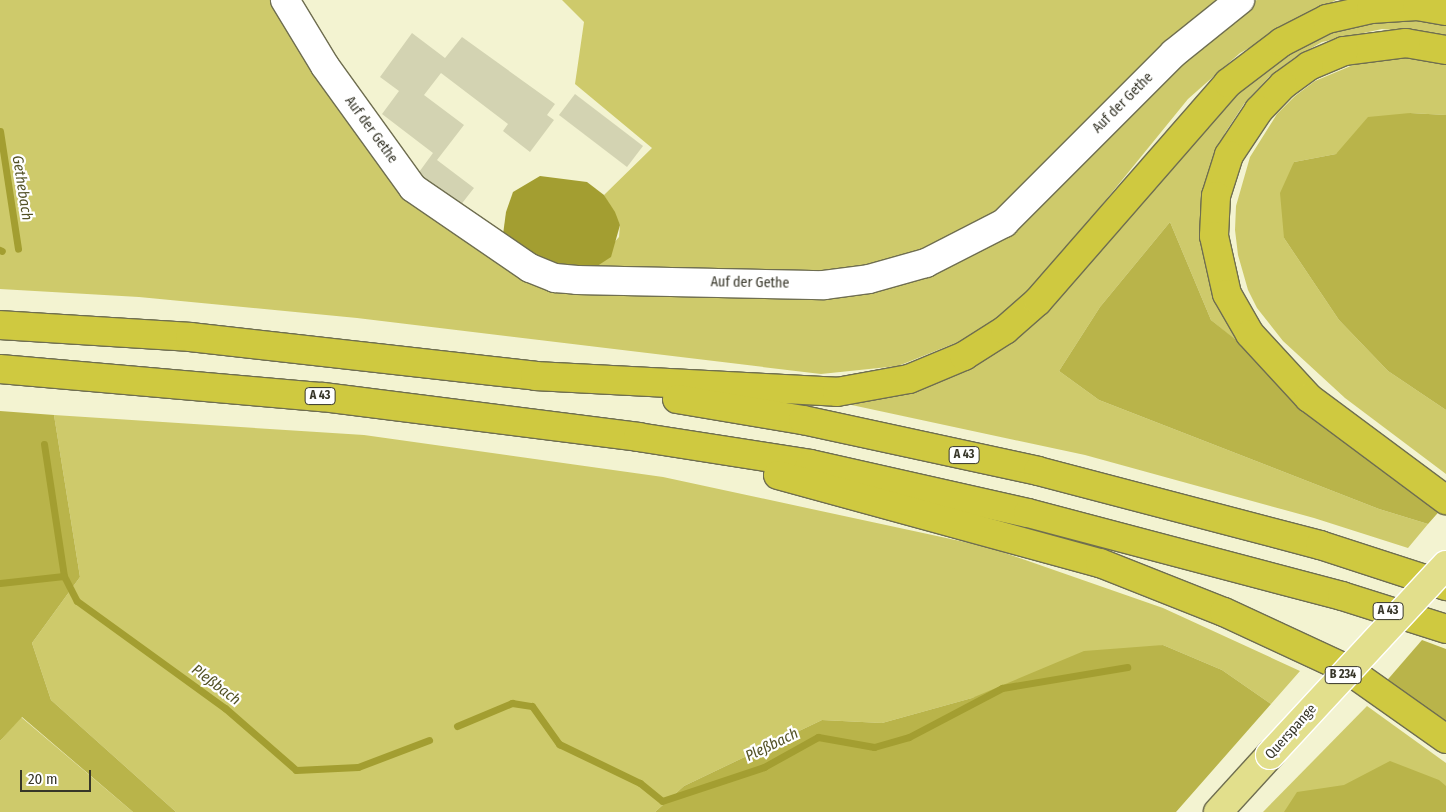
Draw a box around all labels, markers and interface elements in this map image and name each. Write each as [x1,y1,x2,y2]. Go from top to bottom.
street label: Auf der Gethe [1089,69,1157,137]
street label: Auf der Gethe [341,93,401,167]
water label: Gethebach [8,154,36,222]
street label: Auf der Gethe [711,274,789,292]
road number: A 43 [304,386,336,406]
road number: A 43 [948,446,980,464]
road number: A 43 [1372,602,1404,620]
water label: Pleßbach [188,661,244,709]
road number: B 234 [1324,666,1362,684]
street label: Querspange [1262,701,1320,763]
water label: Pleßbach [743,725,801,765]
scale bar [22,760,94,792]
text: 20 m [28,770,58,788]

